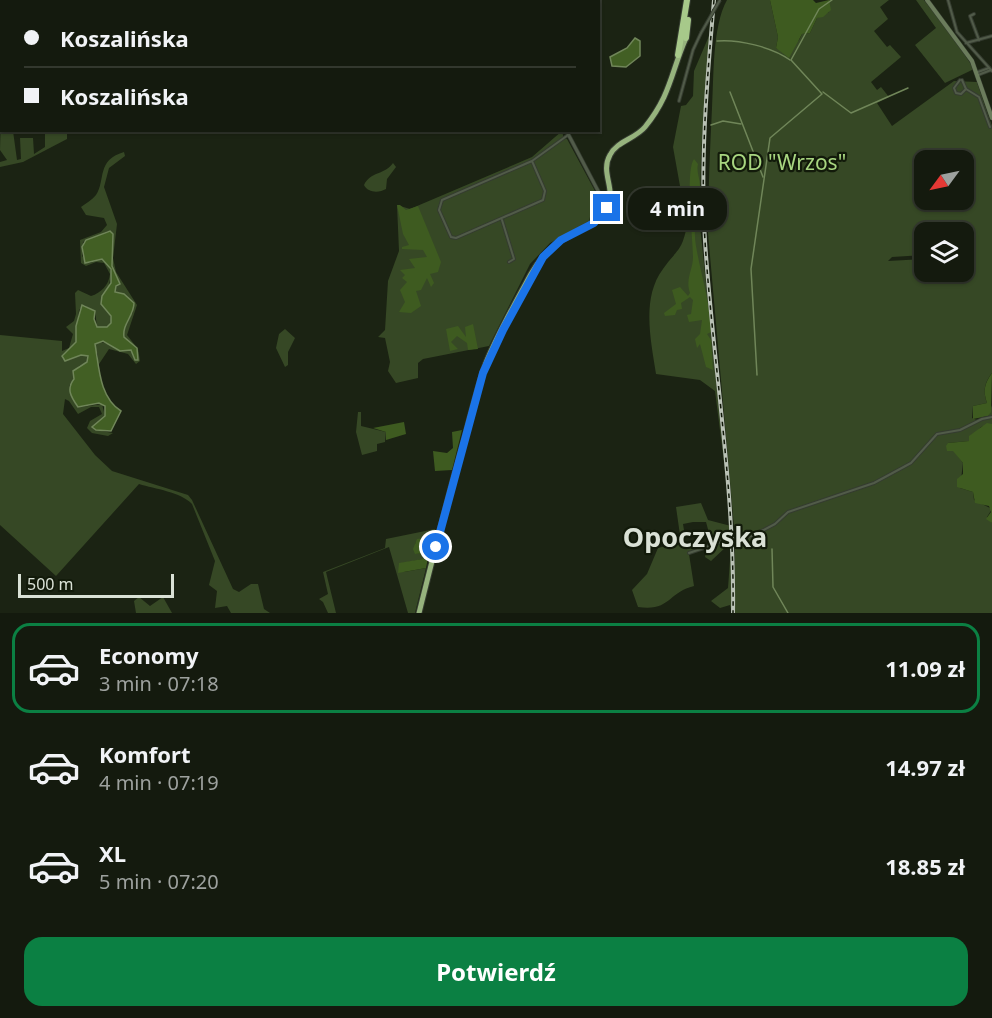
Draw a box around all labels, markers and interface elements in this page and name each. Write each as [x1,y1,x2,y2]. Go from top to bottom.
text: Koszalińska [60,23,189,53]
text: Koszalińska [60,81,189,111]
park label: ROD "Wrzos" [718,148,846,176]
north arrow [914,150,974,210]
map controls [914,150,974,282]
callout: 4 min [628,187,727,229]
route end [593,194,620,221]
text: 4 min [650,195,705,222]
button: layers [914,222,974,282]
district label: Opoczyska [623,518,767,555]
route start [422,533,449,560]
scale bar [18,571,174,598]
text: 500 m [27,573,74,595]
text: Economy [99,640,198,670]
icon: car [27,641,81,695]
text: 11.09 zł [885,653,965,683]
text: 3 min · 07:18 [99,670,219,697]
text: Komfort [99,739,190,769]
icon: car [27,740,81,794]
text: 14.97 zł [885,752,965,782]
text: 4 min · 07:19 [99,769,219,796]
text: XL [99,838,126,868]
icon: car [27,839,81,893]
text: 18.85 zł [885,851,965,881]
text: 5 min · 07:20 [99,868,219,895]
button: Potwierdź [24,937,968,1006]

